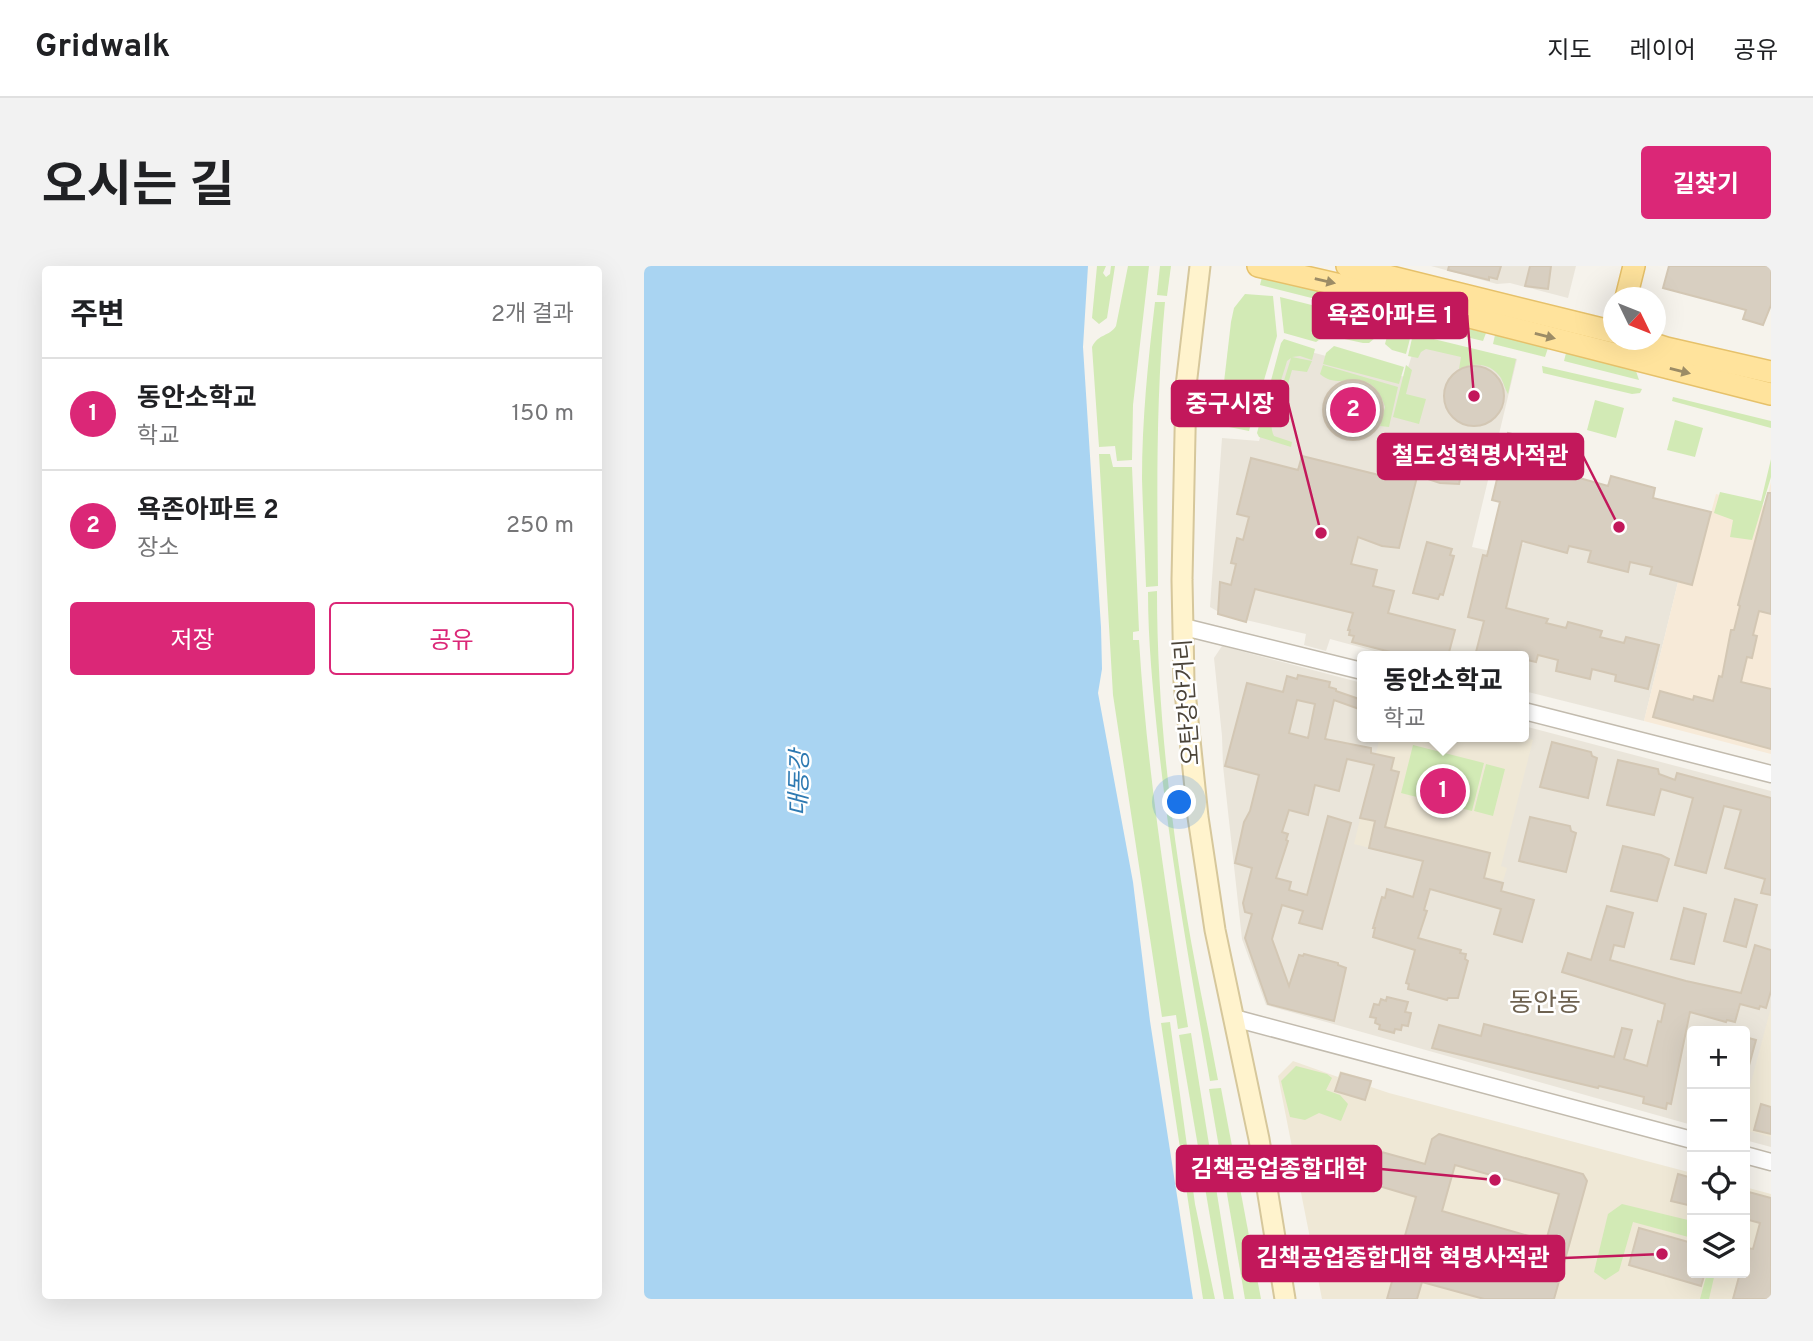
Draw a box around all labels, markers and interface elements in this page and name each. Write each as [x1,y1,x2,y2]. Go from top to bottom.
text: Gridwalk [35,27,170,69]
text: 지도 [1547,37,1592,67]
text: 레이어 [1630,37,1696,67]
text: 공유 [1734,37,1778,67]
button: 길찾기 [1641,146,1771,219]
text: 오시는 길 [42,158,235,220]
one-way arrow [1314,276,1336,287]
north arrow [1603,287,1666,350]
callout: 욕존아파트 1 [1313,293,1467,338]
text: 주변 [70,298,125,335]
text: 2개 결과 [491,301,574,330]
text: 욕존아파트 1 [1327,302,1453,332]
one-way arrow [1534,331,1556,342]
one-way arrow [1669,366,1691,377]
callout: 중구시장 [1172,381,1288,426]
text: 동안소학교 [137,383,257,416]
pin: 2 [1330,384,1376,436]
text: 중구시장 [1186,391,1274,421]
text: 1 [88,400,98,429]
text: 150 m [512,400,574,429]
text: 학교 [137,423,179,452]
callout: 철도성혁명사적관 [1378,434,1583,479]
text: 철도성혁명사적관 [1392,443,1568,473]
text: 욕존아파트 2 [137,495,279,528]
text: 2 [86,512,100,541]
text: 250 m [506,512,574,541]
text: 장소 [137,535,179,564]
button: 저장 [70,602,315,675]
button: 공유 [329,602,574,675]
street label: 오탄강안거리 [1170,638,1208,766]
popup [1357,651,1529,742]
text: 동안소학교 [1383,666,1503,699]
text: 학교 [1383,706,1426,735]
water label: 대동강 [785,747,817,816]
pin: 1 [1420,765,1466,817]
your location [1162,785,1196,819]
district label: 동안동 [1509,988,1581,1021]
map controls [1687,1026,1750,1278]
button: + [1687,1026,1750,1089]
button: − [1687,1089,1750,1152]
callout: 김책공업종합대학 [1177,1146,1381,1191]
button: locate [1687,1152,1750,1215]
text: 김책공업종합대학 [1191,1156,1367,1186]
button: layers [1687,1215,1750,1278]
callout: 김책공업종합대학 혁명사적관 [1243,1236,1564,1281]
text: 김책공업종합대학 혁명사적관 [1256,1245,1550,1275]

